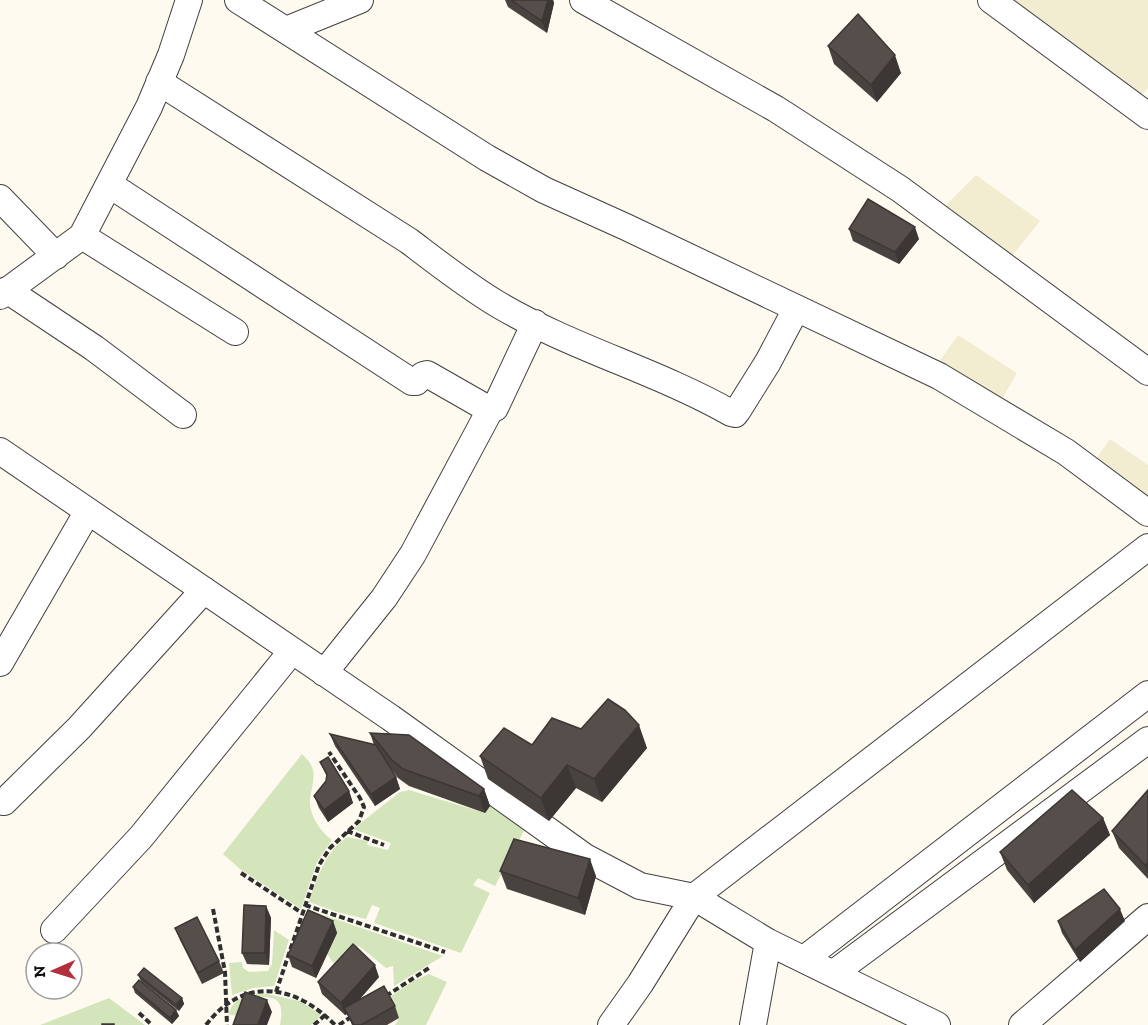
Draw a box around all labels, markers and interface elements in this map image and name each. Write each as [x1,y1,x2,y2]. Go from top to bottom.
north arrow [24,941,84,1001]
text: N [30,965,49,978]

